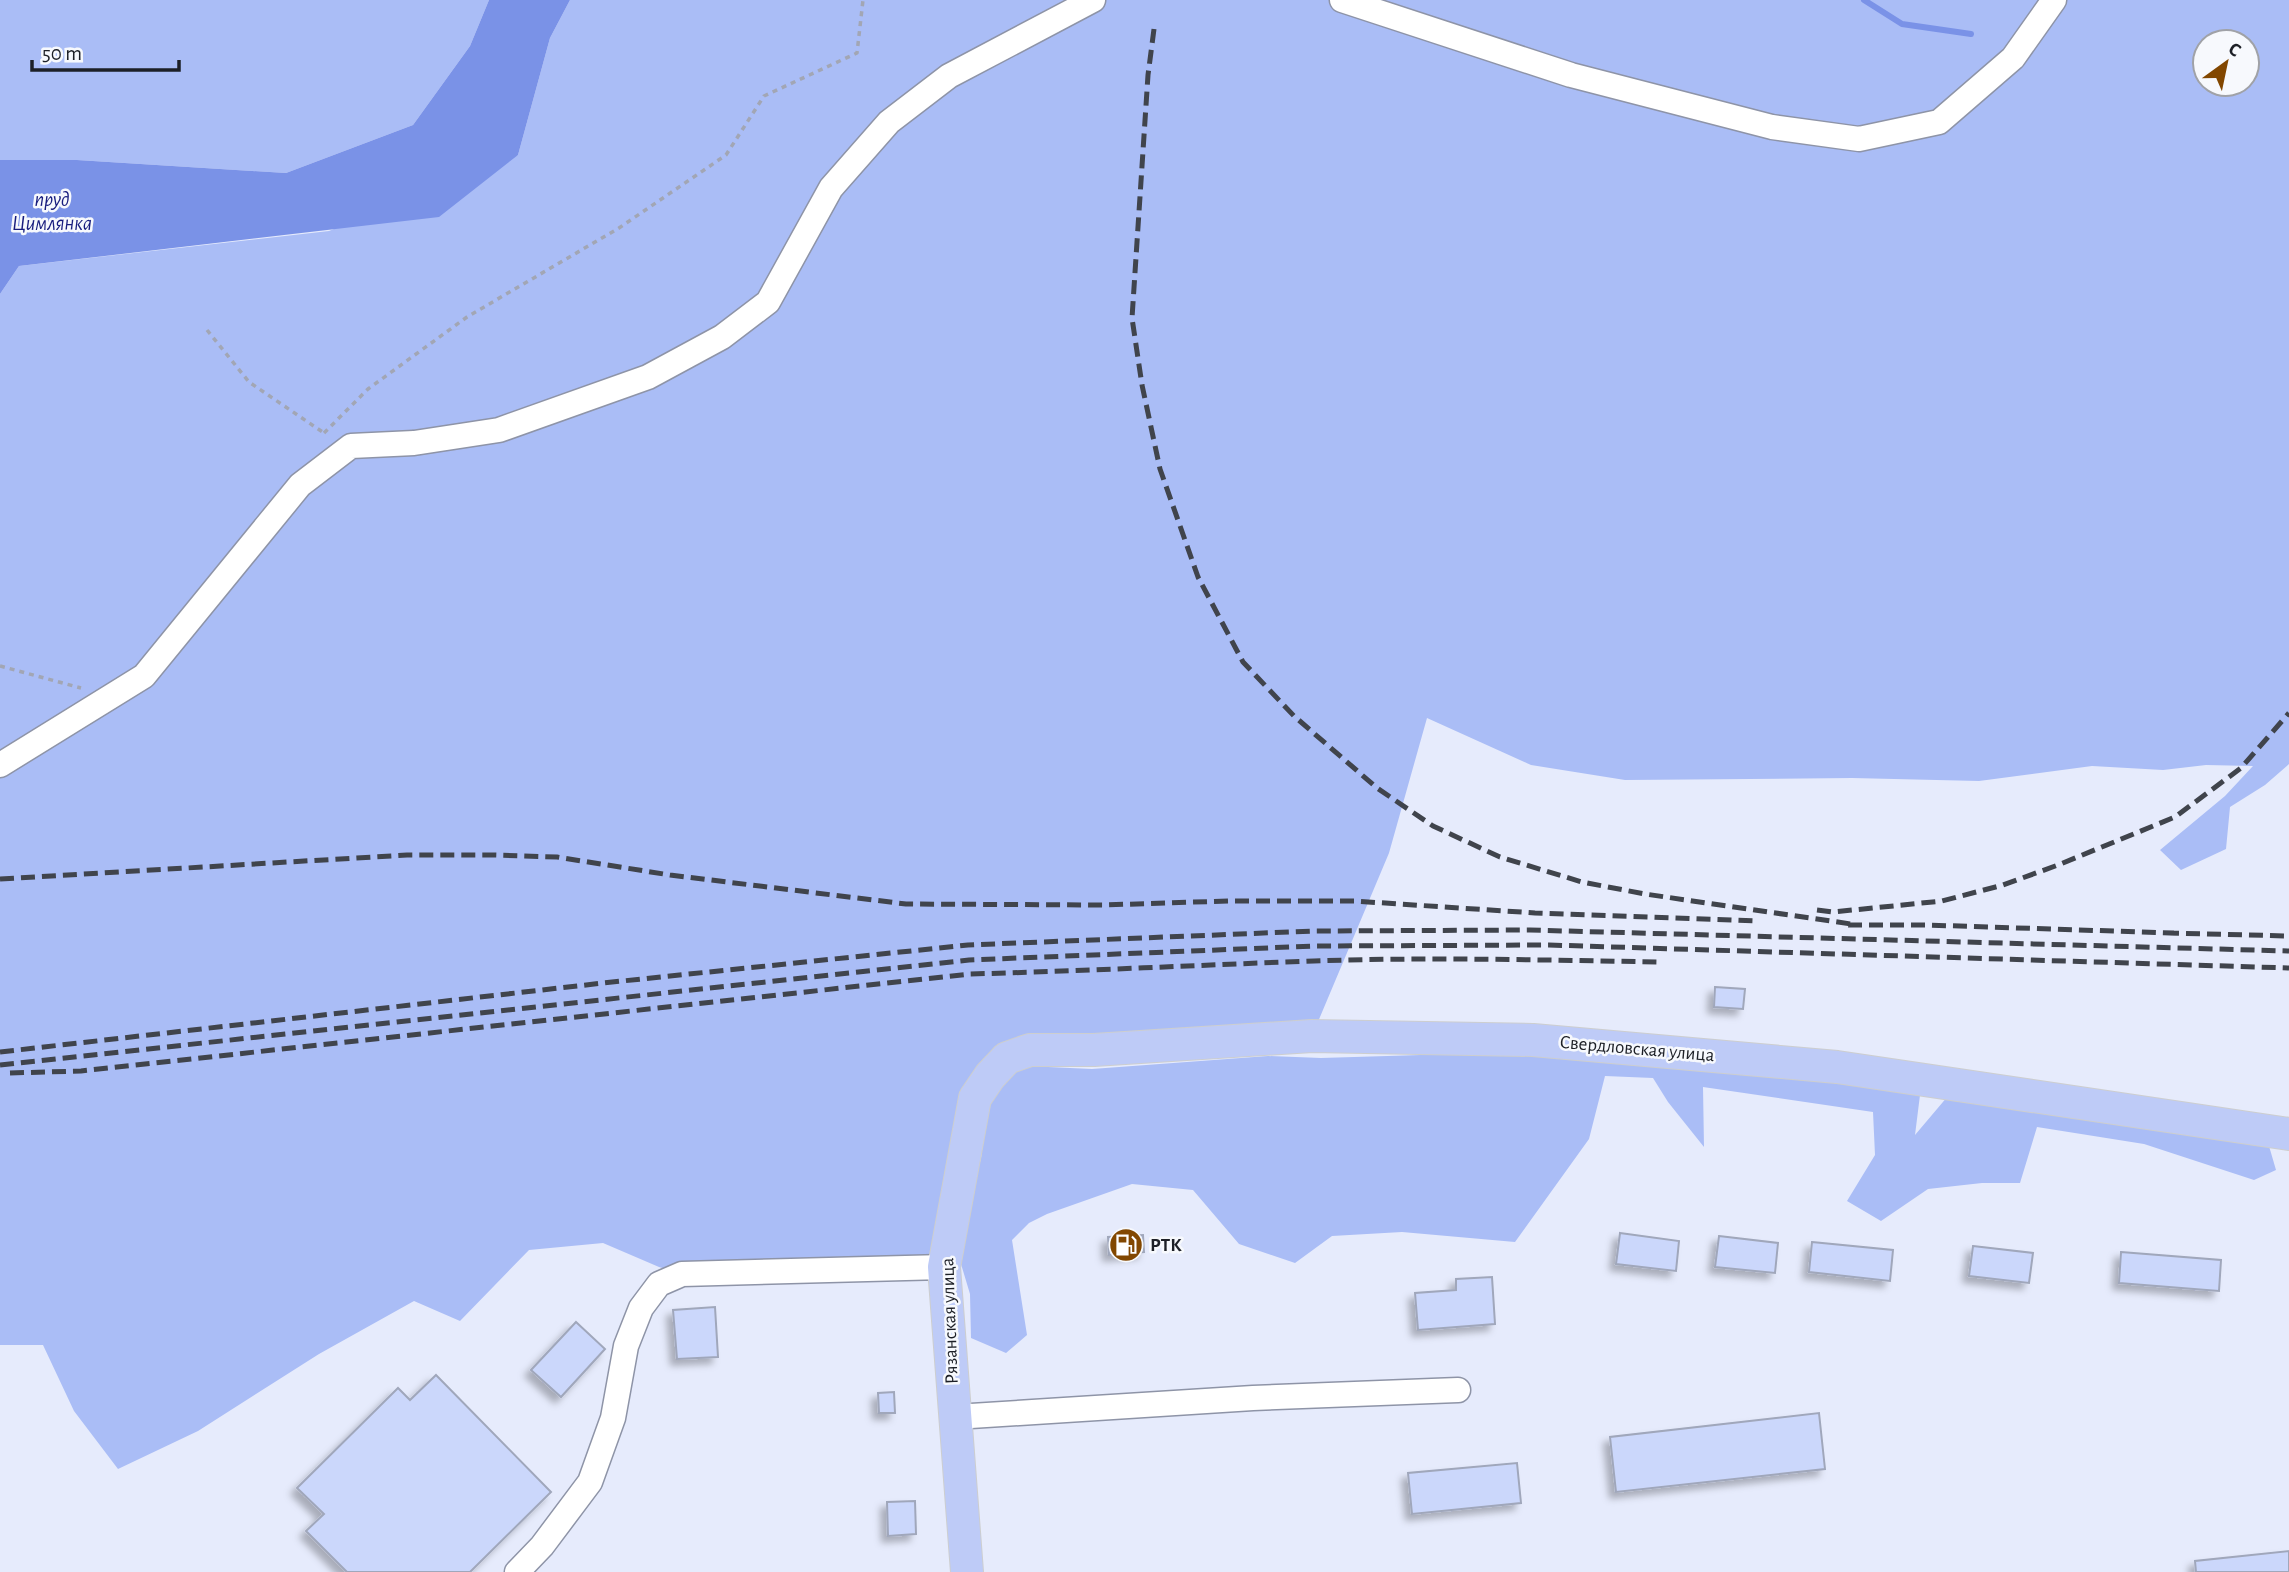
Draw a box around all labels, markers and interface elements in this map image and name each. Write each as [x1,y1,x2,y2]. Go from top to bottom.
scale bar [32,28,178,72]
north arrow [2191,28,2261,98]
text: С [2225,39,2244,61]
text: 50 m [42,43,82,64]
water label: пруд Цимлянка [12,189,92,234]
street label: Свердловская улица [1559,1033,1715,1065]
fuel station icon: РТК [1107,1226,1145,1264]
place label: РТК [1150,1236,1182,1255]
street label: Рязанская улица [938,1257,962,1385]

